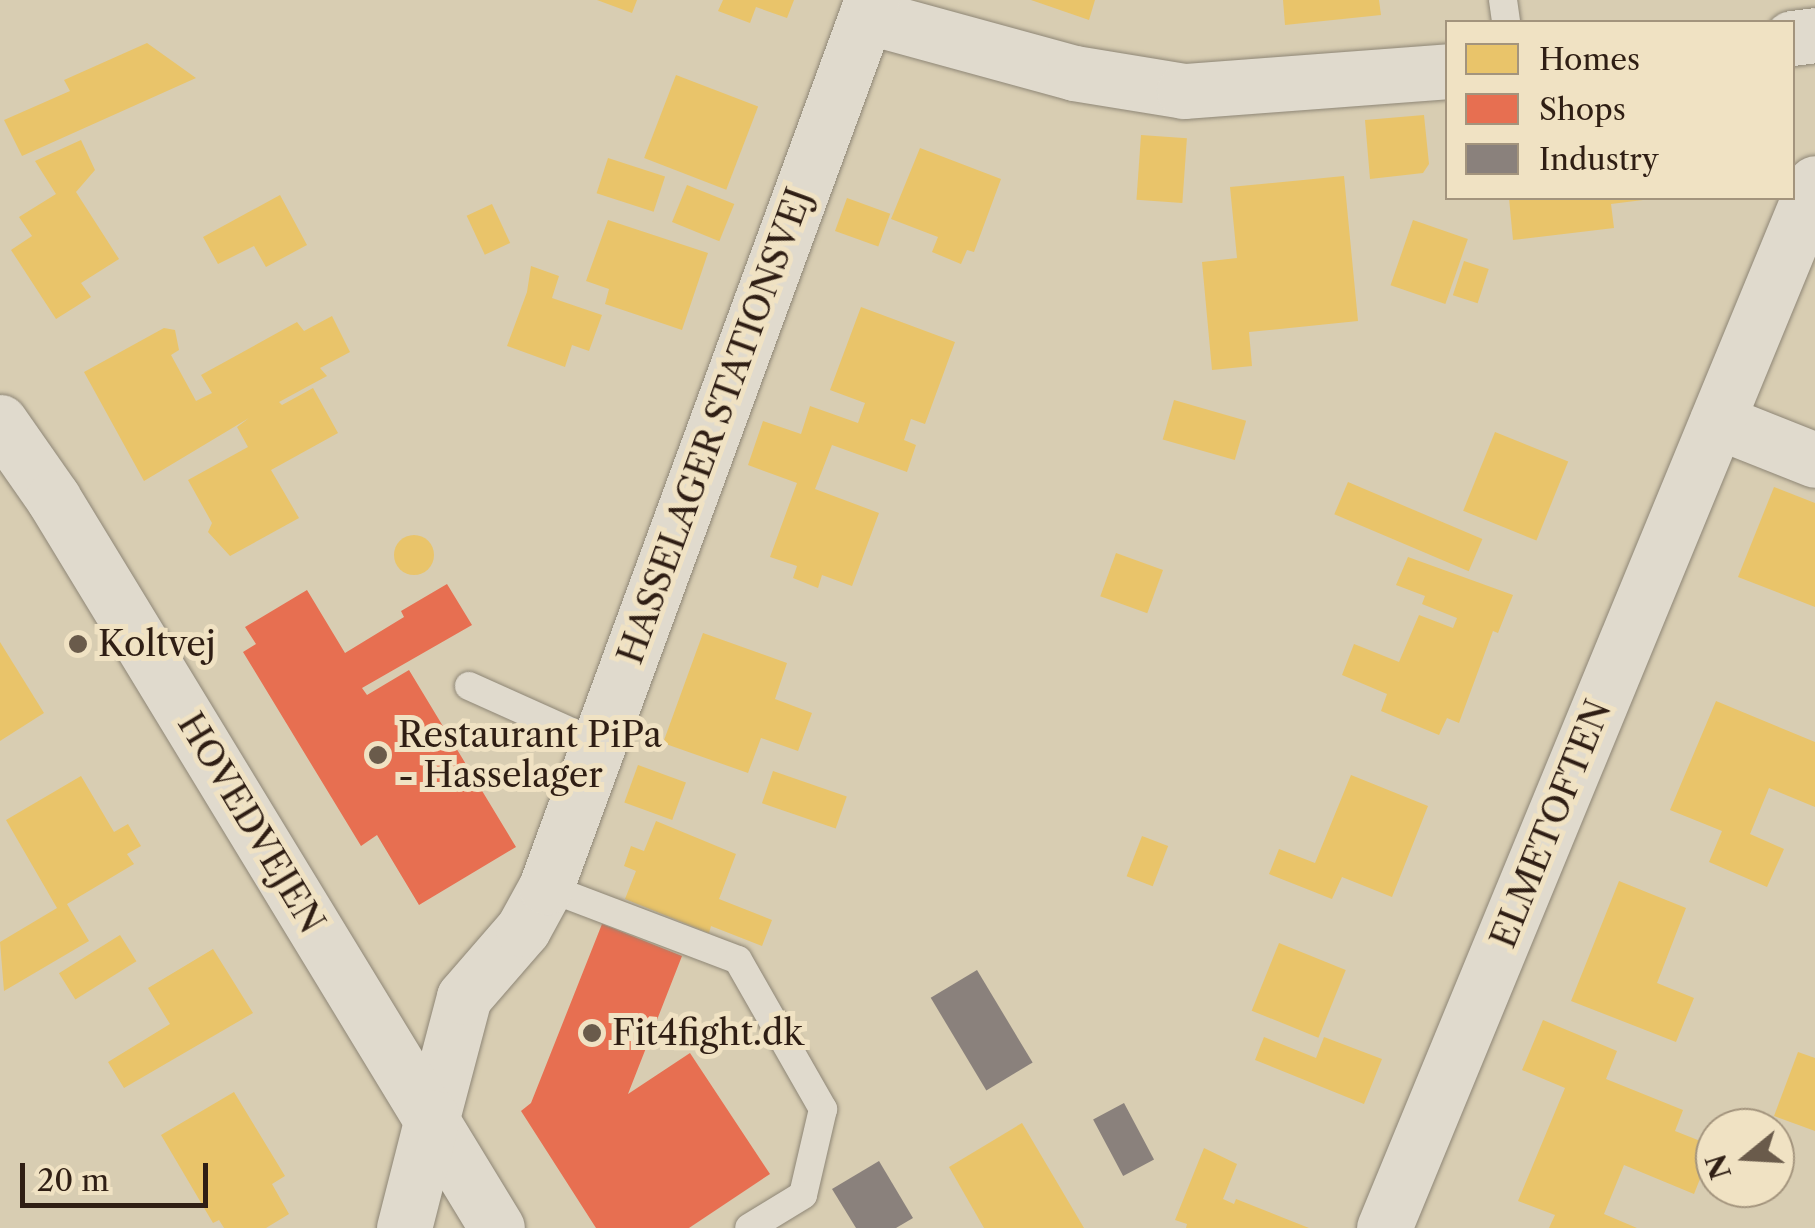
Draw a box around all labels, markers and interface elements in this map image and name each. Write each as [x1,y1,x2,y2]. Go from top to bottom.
legend [1445,20,1795,200]
text: Homes [1539,41,1640,78]
text: Shops [1539,91,1626,128]
text: Industry [1539,141,1659,178]
street label: HASSELAGER STATIONSVEJ [609,182,821,670]
place label: Koltvej [98,623,216,665]
marker: Koltvej [67,633,89,655]
street label: ELMETOFTEN [1482,694,1620,954]
street label: HOVEDVEJEN [169,705,333,941]
place label: Restaurant PiPa - Hasselager [398,714,662,796]
marker: Restaurant PiPa - Hasselager [367,744,389,766]
place label: Fit4fight.dk [612,1012,803,1054]
marker: Fit4fight.dk [581,1022,603,1044]
north arrow [1695,1108,1795,1208]
scale bar [25,1143,212,1205]
text: N [1698,1150,1738,1183]
text: 20 m [37,1162,109,1199]

